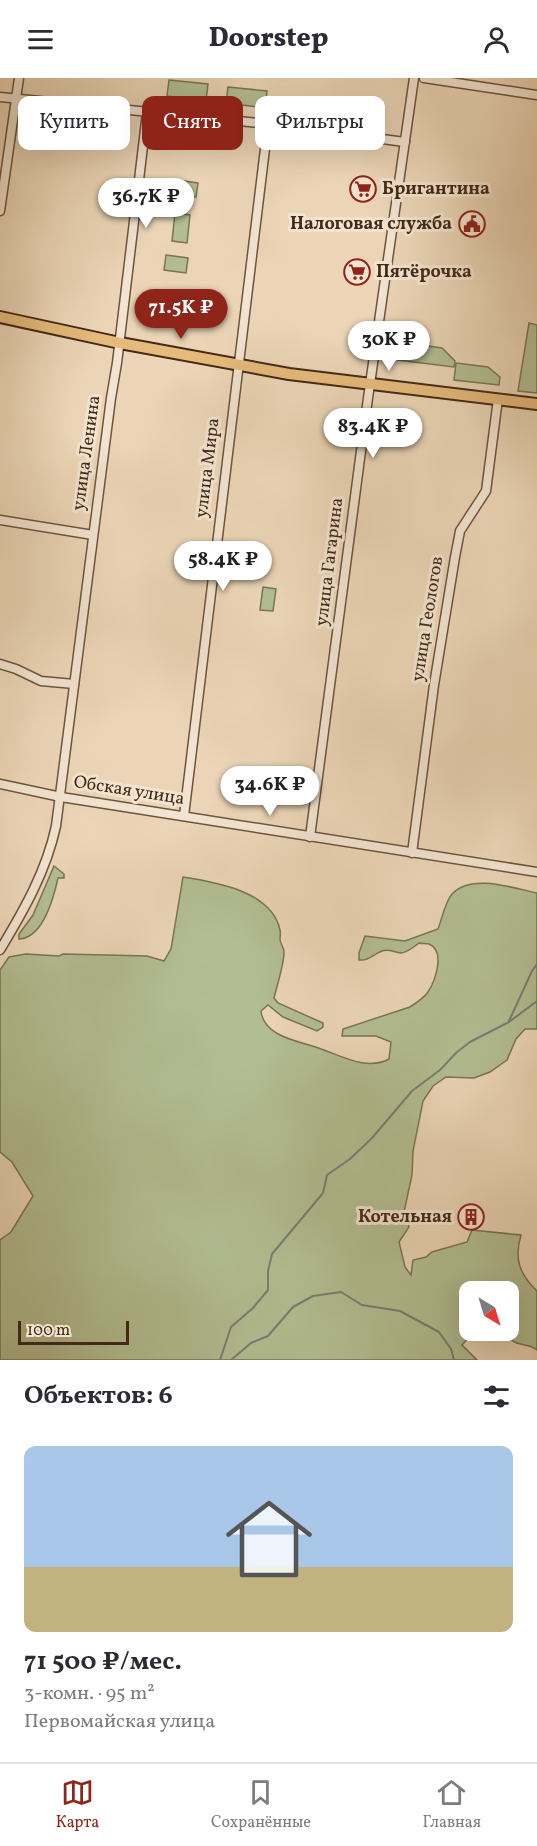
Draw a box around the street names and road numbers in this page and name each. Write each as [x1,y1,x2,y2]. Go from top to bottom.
street label: улица Ленина [67,394,107,512]
street label: улица Мира [189,416,227,520]
street label: улица Гагарина [310,496,350,628]
street label: улица Геологов [406,555,450,683]
street label: Обская улица [72,770,186,812]

